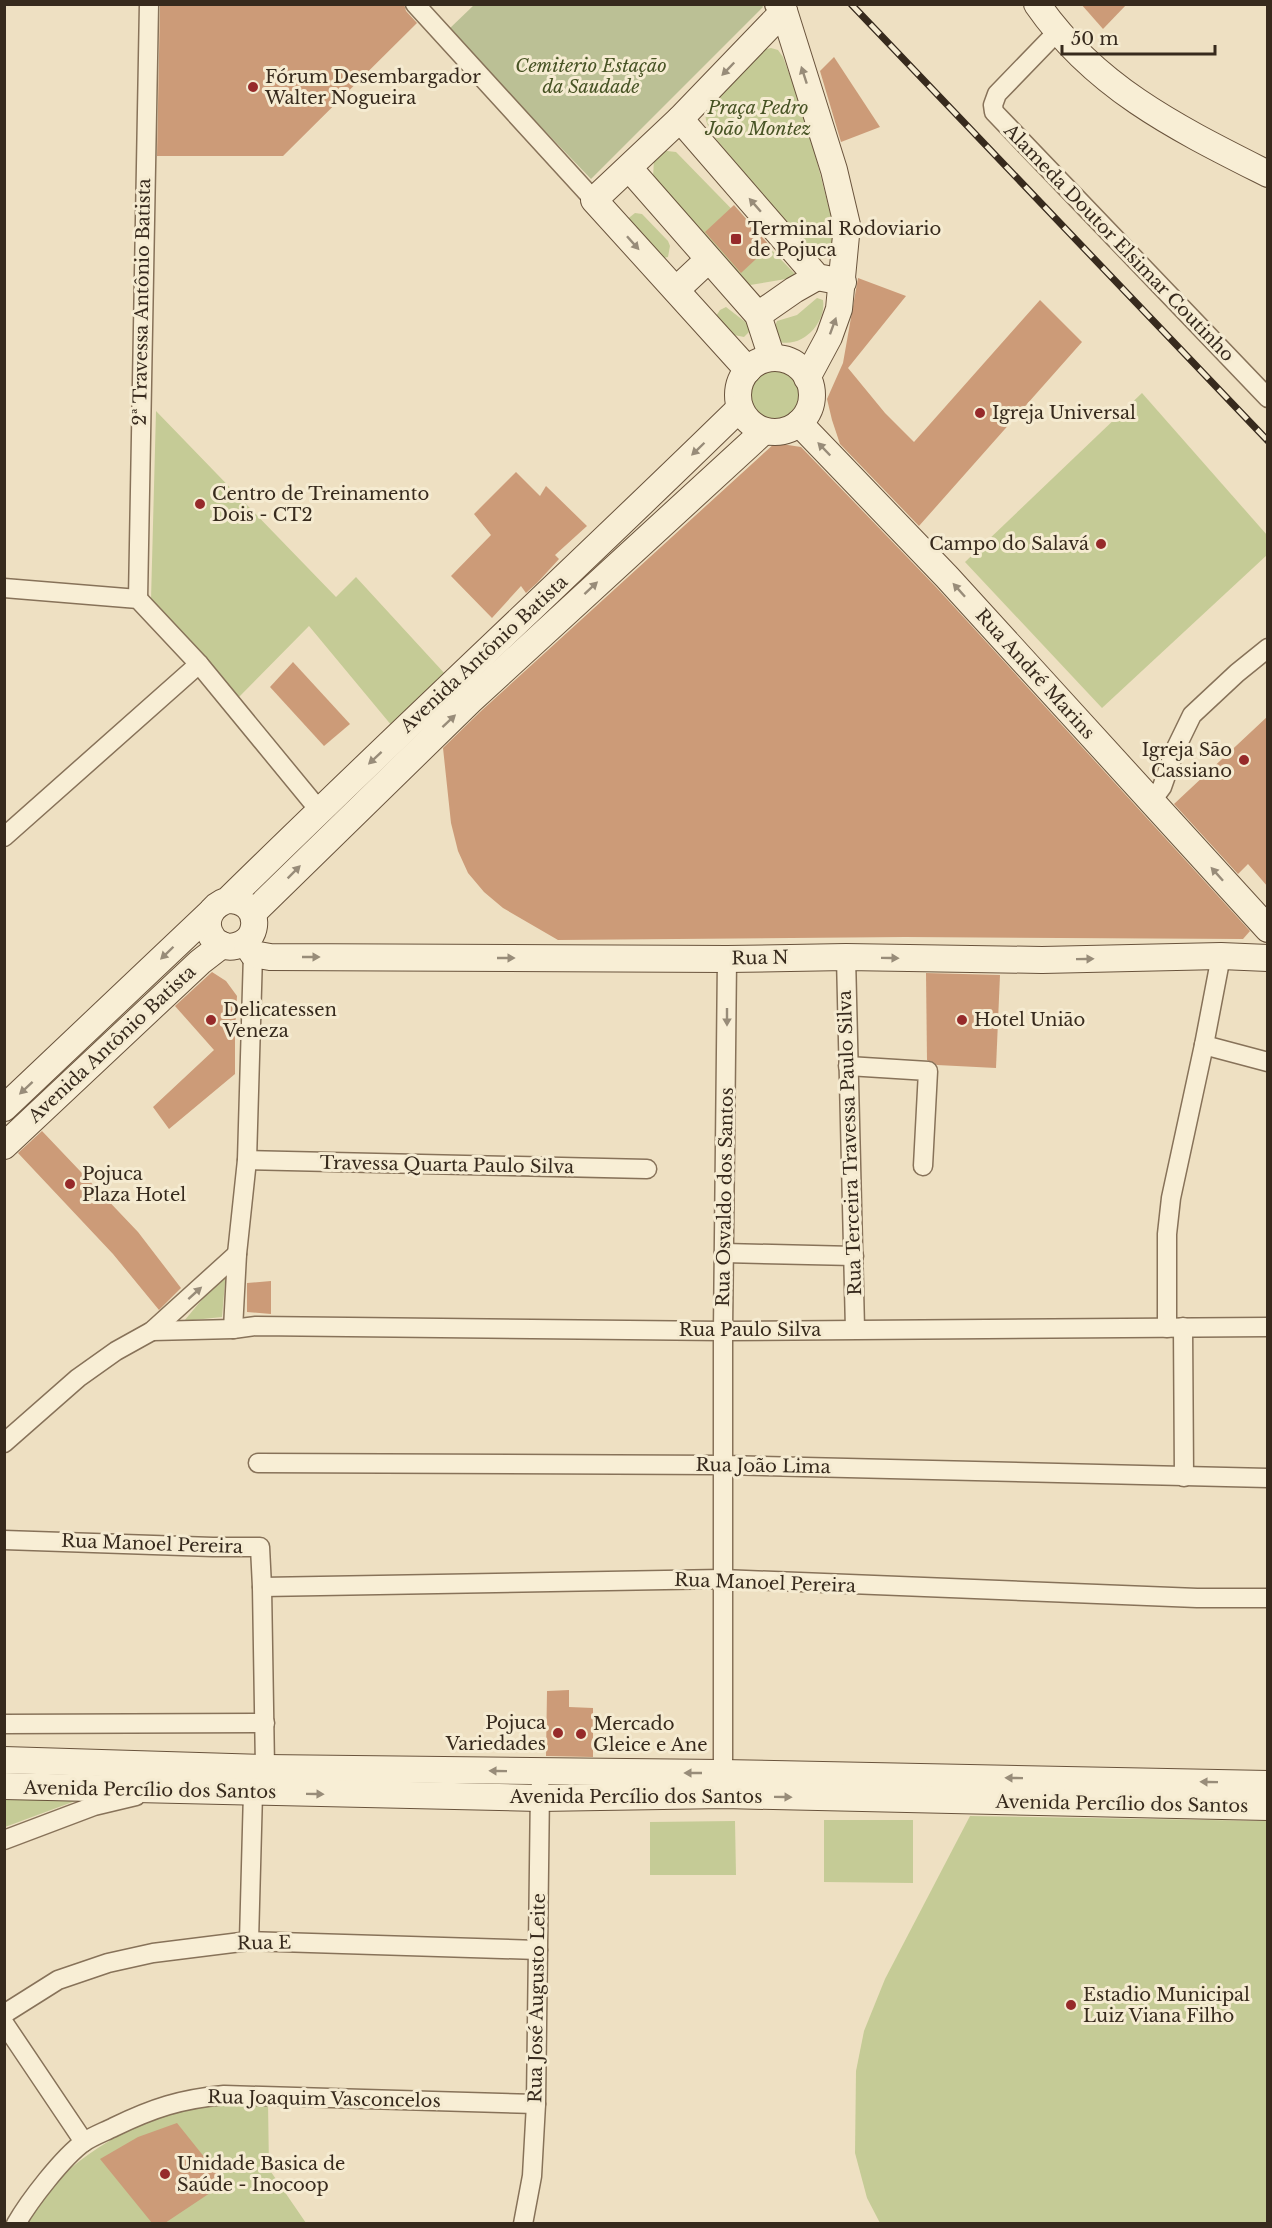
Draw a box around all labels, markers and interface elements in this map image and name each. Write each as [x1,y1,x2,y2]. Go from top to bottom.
scale bar [1062,18,1215,56]
text: 50 m [1071,28,1119,50]
park label: Cemiterio Estação da Saudade [515,55,667,98]
one-way arrow [722,61,736,75]
place label: Fórum Desembargador Walter Nogueira [264,66,481,109]
one-way arrow [799,66,808,84]
marker: Fórum Desembargador Walter Nogueira [246,80,260,94]
park label: Praça Pedro João Montez [704,97,811,140]
street label: Alameda Doutor Elsimar Coutinho [999,119,1239,366]
street label: 2ª Travessa Antônio Batista [129,178,155,426]
one-way arrow [749,198,762,213]
place label: Terminal Rodoviario de Pojuca [748,218,941,261]
marker: Terminal Rodoviario de Pojuca [729,232,743,246]
one-way arrow [626,235,639,250]
one-way arrow [829,316,839,334]
place label: Igreja Universal [992,402,1136,424]
marker: Igreja Universal [973,406,987,420]
one-way arrow [691,441,705,455]
one-way arrow [817,442,831,457]
place label: Centro de Treinamento Dois - CT2 [212,483,429,526]
marker: Centro de Treinamento Dois - CT2 [193,497,207,511]
place label: Campo do Salavá [929,533,1089,555]
marker: Campo do Salavá [1094,537,1108,551]
street label: Avenida Antônio Batista [395,571,572,738]
one-way arrow [584,582,598,596]
one-way arrow [953,583,966,598]
street label: Rua André Marins [971,604,1099,744]
one-way arrow [441,714,456,728]
place label: Igreja São Cassiano [1142,739,1232,782]
one-way arrow [368,750,382,764]
marker: Igreja São Cassiano [1237,753,1251,767]
one-way arrow [287,865,302,879]
one-way arrow [1211,867,1224,882]
one-way arrow [160,946,175,960]
street label: Rua N [731,947,789,969]
one-way arrow [302,952,321,962]
one-way arrow [497,953,516,963]
one-way arrow [881,953,900,963]
one-way arrow [1076,954,1095,964]
street label: Avenida Antônio Batista [23,961,200,1128]
street label: Rua Terceira Travessa Paulo Silva [834,990,866,1296]
place label: Delicatessen Veneza [222,999,337,1042]
one-way arrow [722,1008,732,1027]
place label: Hotel União [974,1009,1085,1031]
marker: Delicatessen Veneza [204,1013,218,1027]
marker: Hotel União [955,1013,969,1027]
one-way arrow [20,1080,34,1094]
street label: Rua Osvaldo dos Santos [712,1087,738,1307]
street label: Travessa Quarta Paulo Silva [320,1152,574,1178]
place label: Pojuca Plaza Hotel [82,1163,186,1206]
marker: Pojuca Plaza Hotel [63,1177,77,1191]
one-way arrow [187,1286,202,1300]
street label: Rua Paulo Silva [679,1319,821,1341]
street label: Rua João Lima [695,1454,831,1478]
street label: Rua Manoel Pereira [61,1530,243,1558]
street label: Rua Manoel Pereira [674,1569,856,1597]
place label: Pojuca Variedades [445,1712,546,1755]
place label: Mercado Gleice e Ane [593,1713,707,1756]
marker: Pojuca Variedades [551,1726,565,1740]
marker: Mercado Gleice e Ane [574,1727,588,1741]
one-way arrow [489,1766,508,1776]
one-way arrow [684,1768,703,1778]
one-way arrow [1005,1773,1024,1783]
street label: Avenida Percílio dos Santos [23,1777,276,1803]
one-way arrow [1200,1778,1219,1787]
street label: Avenida Percílio dos Santos [509,1786,762,1808]
one-way arrow [305,1789,324,1798]
street label: Avenida Percílio dos Santos [995,1791,1248,1817]
one-way arrow [773,1792,792,1801]
street label: Rua José Augusto Leite [524,1893,550,2103]
street label: Rua E [237,1932,291,1954]
place label: Estadio Municipal Luiz Viana Filho [1083,1984,1250,2027]
marker: Estadio Municipal Luiz Viana Filho [1064,1998,1078,2012]
street label: Rua Joaquim Vasconcelos [207,2086,441,2112]
place label: Unidade Basica de Saúde - Inocoop [177,2153,345,2196]
marker: Unidade Basica de Saúde - Inocoop [158,2167,172,2181]

